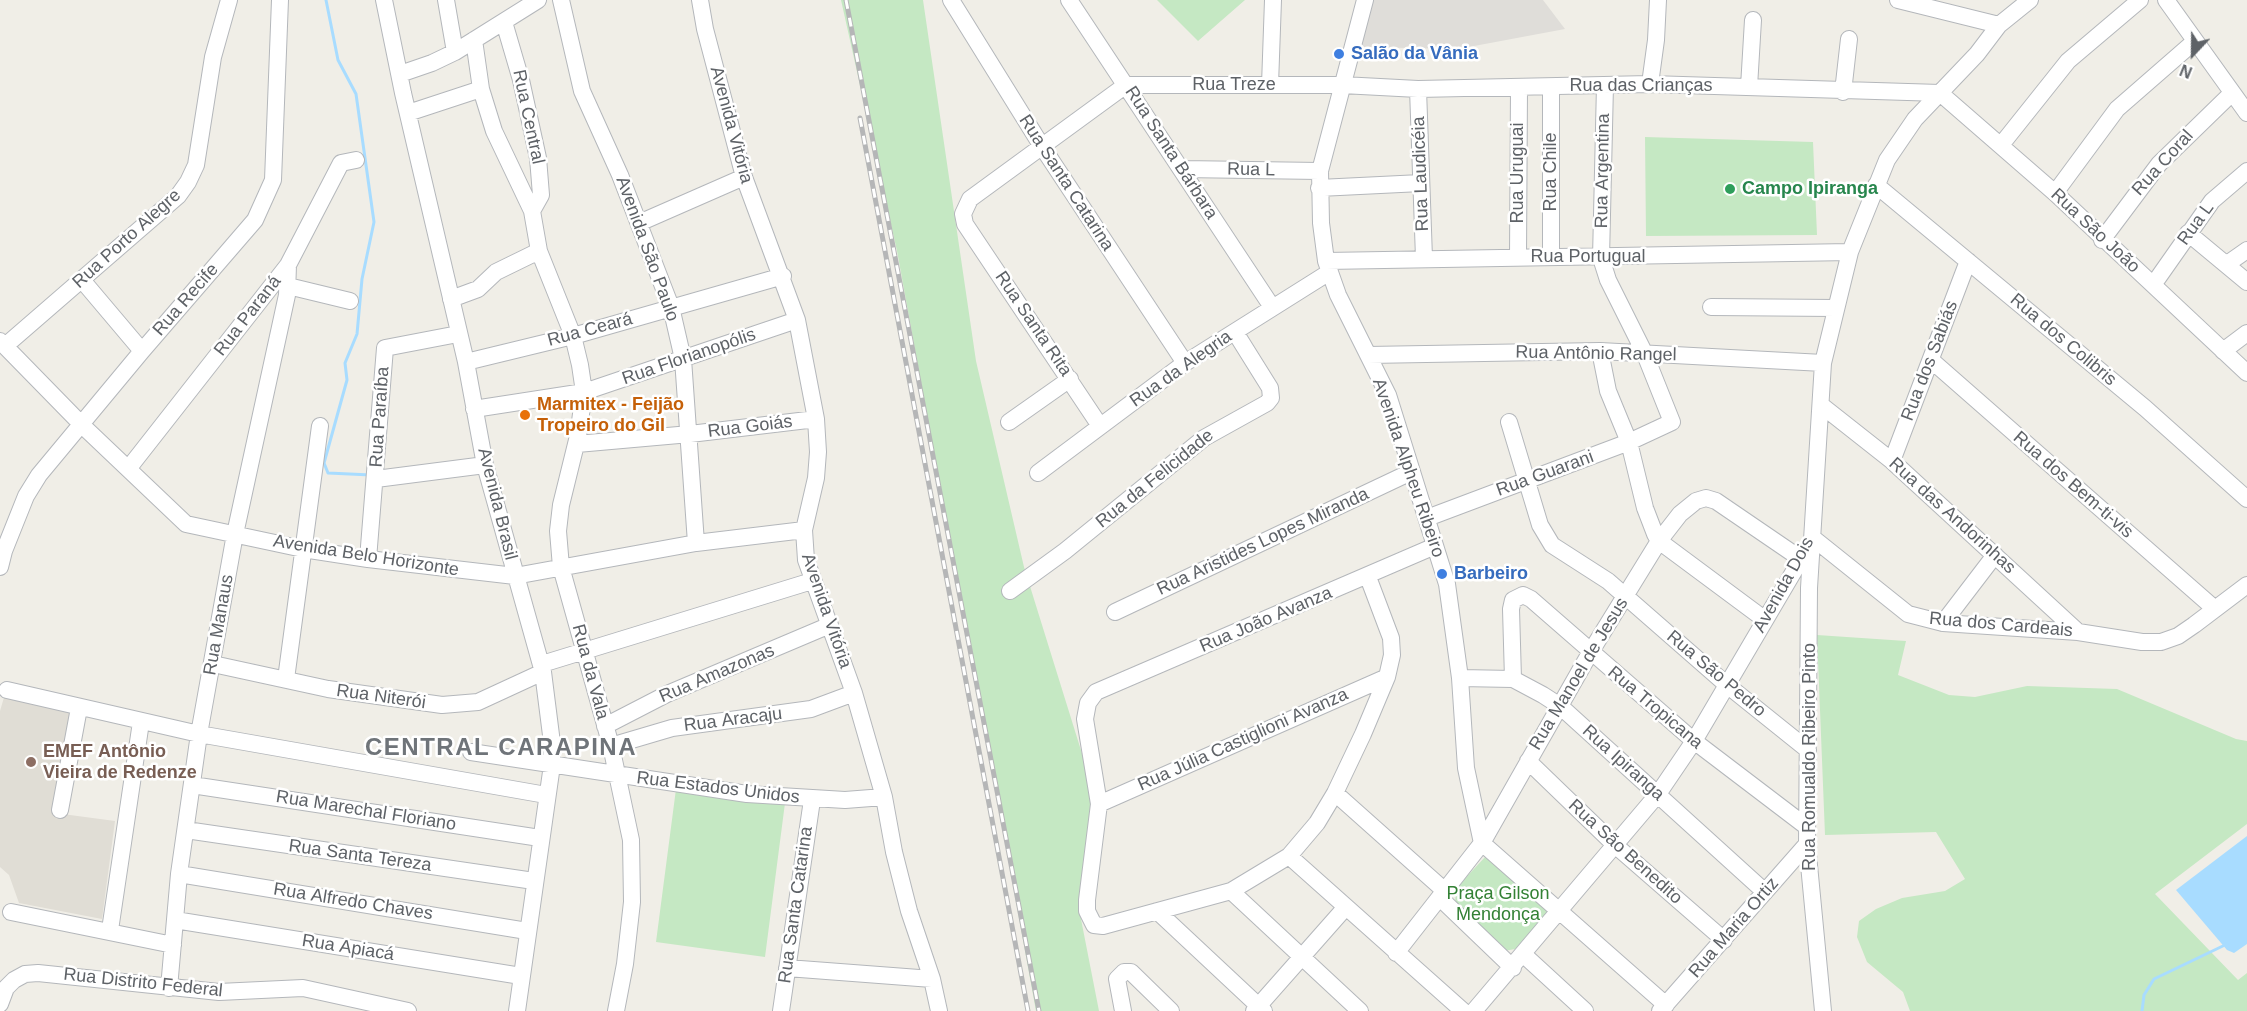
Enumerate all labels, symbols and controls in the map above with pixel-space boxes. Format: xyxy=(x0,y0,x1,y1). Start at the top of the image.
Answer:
north arrow xyxy=(2163,24,2223,84)
place label: Salão da Vânia xyxy=(1351,43,1478,65)
marker: Salão da Vânia xyxy=(1332,47,1346,61)
text: N xyxy=(2178,61,2195,81)
street label: Avenida Vitória xyxy=(705,64,757,186)
street label: Rua Central xyxy=(507,68,549,166)
street label: Rua Treze xyxy=(1192,74,1276,96)
street label: Rua das Crianças xyxy=(1569,75,1713,97)
street label: Rua Santa Bárbara xyxy=(1120,82,1222,224)
street label: Rua Santa Catarina xyxy=(1014,111,1118,255)
street label: Rua Argentina xyxy=(1591,113,1615,229)
street label: Rua Laudicéia xyxy=(1408,116,1434,232)
street label: Rua Uruguai xyxy=(1507,122,1529,224)
street label: Rua Coral xyxy=(2128,126,2198,200)
street label: Rua Chile xyxy=(1540,132,1562,212)
street label: Rua L xyxy=(1227,159,1275,181)
street label: Avenida São Paulo xyxy=(611,174,683,324)
place label: Campo Ipiranga xyxy=(1742,178,1878,200)
marker: Campo Ipiranga xyxy=(1723,182,1737,196)
street label: Rua São João xyxy=(2046,184,2144,278)
street label: Rua Porto Alegre xyxy=(68,185,186,293)
street label: Rua L xyxy=(2173,198,2219,250)
street label: Rua Portugual xyxy=(1530,246,1646,268)
street label: Rua Recife xyxy=(149,259,223,341)
street label: Rua Santa Rita xyxy=(990,267,1076,381)
street label: Rua Paraná xyxy=(210,272,286,360)
street label: Rua dos Colibris xyxy=(2005,289,2121,391)
street label: Rua dos Sabiás xyxy=(1897,298,1963,424)
street label: Rua Ceará xyxy=(545,308,635,352)
street label: Rua Florianopólis xyxy=(619,324,759,390)
street label: Rua da Alegria xyxy=(1126,326,1236,412)
street label: Rua Antônio Rangel xyxy=(1515,342,1677,366)
street label: Rua Paraíba xyxy=(366,366,394,468)
street label: Avenida Alpheu Ribeiro xyxy=(1367,376,1449,560)
place label: Marmitex - Feijão Tropeiro do Gil xyxy=(537,394,684,436)
marker: Marmitex - Feijão Tropeiro do Gil xyxy=(518,408,532,422)
street label: Rua Goiás xyxy=(706,411,794,443)
street label: Rua da Felicidade xyxy=(1092,425,1218,533)
street label: Rua dos Bem-ti-vis xyxy=(2009,427,2137,543)
street label: Avenida Brasil xyxy=(473,446,521,562)
street label: Rua Guarani xyxy=(1493,446,1597,502)
street label: Rua das Andorinhas xyxy=(1884,453,2020,579)
street label: Rua Aristides Lopes Miranda xyxy=(1154,483,1372,601)
street label: Avenida Belo Horizonte xyxy=(272,531,460,581)
street label: Avenida Dois xyxy=(1749,534,1819,636)
street label: Avenida Vitória xyxy=(796,551,856,671)
place label: Barbeiro xyxy=(1454,563,1528,585)
marker: Barbeiro xyxy=(1435,567,1449,581)
street label: Rua Manaus xyxy=(200,573,238,677)
street label: Rua João Avanza xyxy=(1197,582,1335,658)
street label: Rua Manoel de Jesus xyxy=(1525,594,1633,754)
street label: Rua dos Cardeais xyxy=(1928,608,2074,642)
street label: Rua da Vala xyxy=(567,622,613,722)
street label: Rua São Pedro xyxy=(1662,626,1770,722)
street label: Rua Amazonas xyxy=(656,640,778,708)
street label: Rua Romualdo Ribeiro Pinto xyxy=(1799,643,1821,871)
street label: Rua Tropicana xyxy=(1603,662,1707,754)
street label: Rua Niterói xyxy=(335,680,427,714)
street label: Rua Júlia Castiglioni Avanza xyxy=(1135,684,1351,796)
street label: Rua Aracaju xyxy=(683,703,783,737)
street label: Rua Ipiranga xyxy=(1577,720,1669,806)
district label: CENTRAL CARAPINA xyxy=(365,734,637,762)
place label: EMEF Antônio Vieira de Redenze xyxy=(43,741,197,783)
marker: EMEF Antônio Vieira de Redenze xyxy=(24,755,38,769)
street label: Rua Estados Unidos xyxy=(635,767,801,809)
street label: Rua Marechal Floriano xyxy=(274,786,458,836)
street label: Rua São Benedito xyxy=(1563,795,1687,909)
street label: Rua Santa Catarina xyxy=(774,825,818,985)
street label: Rua Santa Tereza xyxy=(287,835,433,877)
street label: Rua Maria Ortiz xyxy=(1685,873,1783,983)
street label: Rua Alfredo Chaves xyxy=(272,879,434,925)
park label: Praça Gilson Mendonça xyxy=(1446,883,1550,926)
street label: Rua Apiacá xyxy=(300,930,396,966)
street label: Rua Distrito Federal xyxy=(62,964,224,1002)

